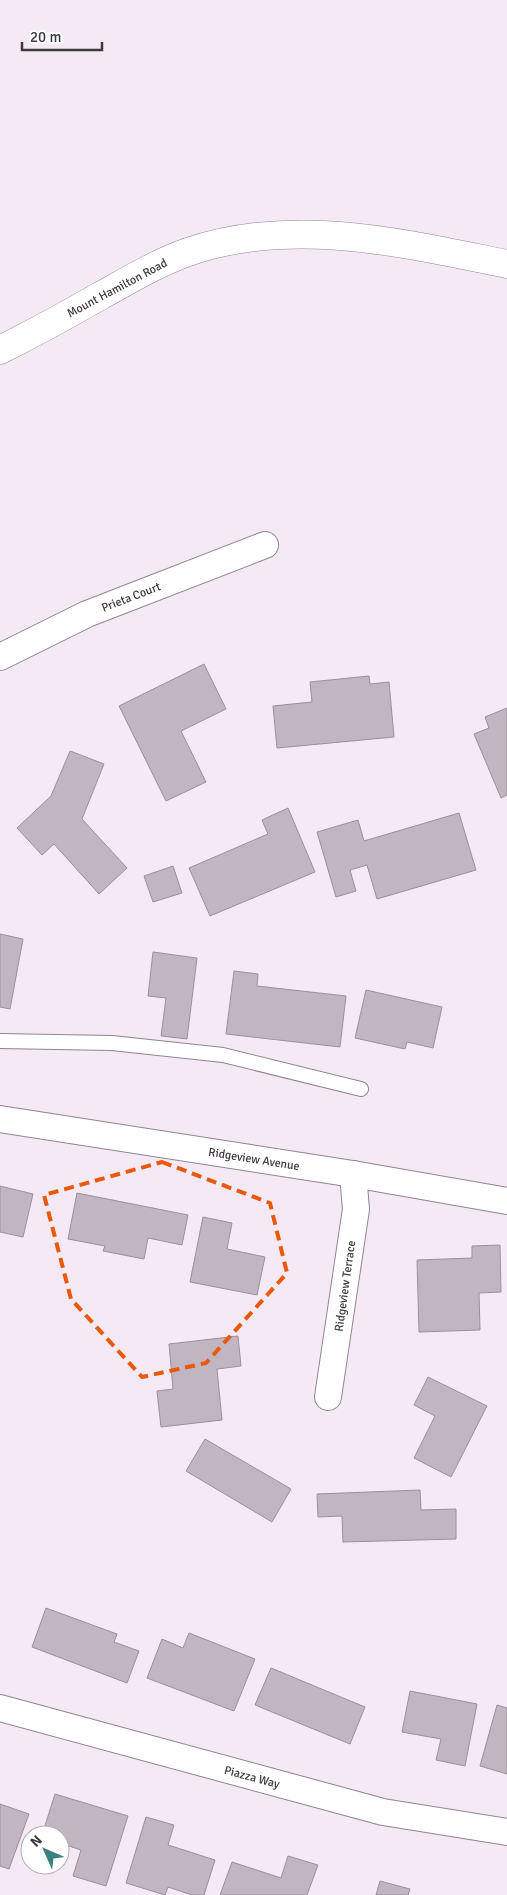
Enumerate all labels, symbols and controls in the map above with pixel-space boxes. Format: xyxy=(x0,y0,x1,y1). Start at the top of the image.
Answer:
scale bar xyxy=(22,20,102,52)
text: 20 m xyxy=(30,28,61,46)
street label: Mount Hamilton Road xyxy=(65,256,170,321)
street label: Prieta Court xyxy=(99,579,163,616)
street label: Ridgeview Avenue xyxy=(207,1145,301,1174)
street label: Ridgeview Terrace xyxy=(332,1239,359,1333)
street label: Piazza Way xyxy=(222,1763,282,1792)
north arrow xyxy=(20,1825,70,1875)
text: N xyxy=(27,1832,46,1851)

